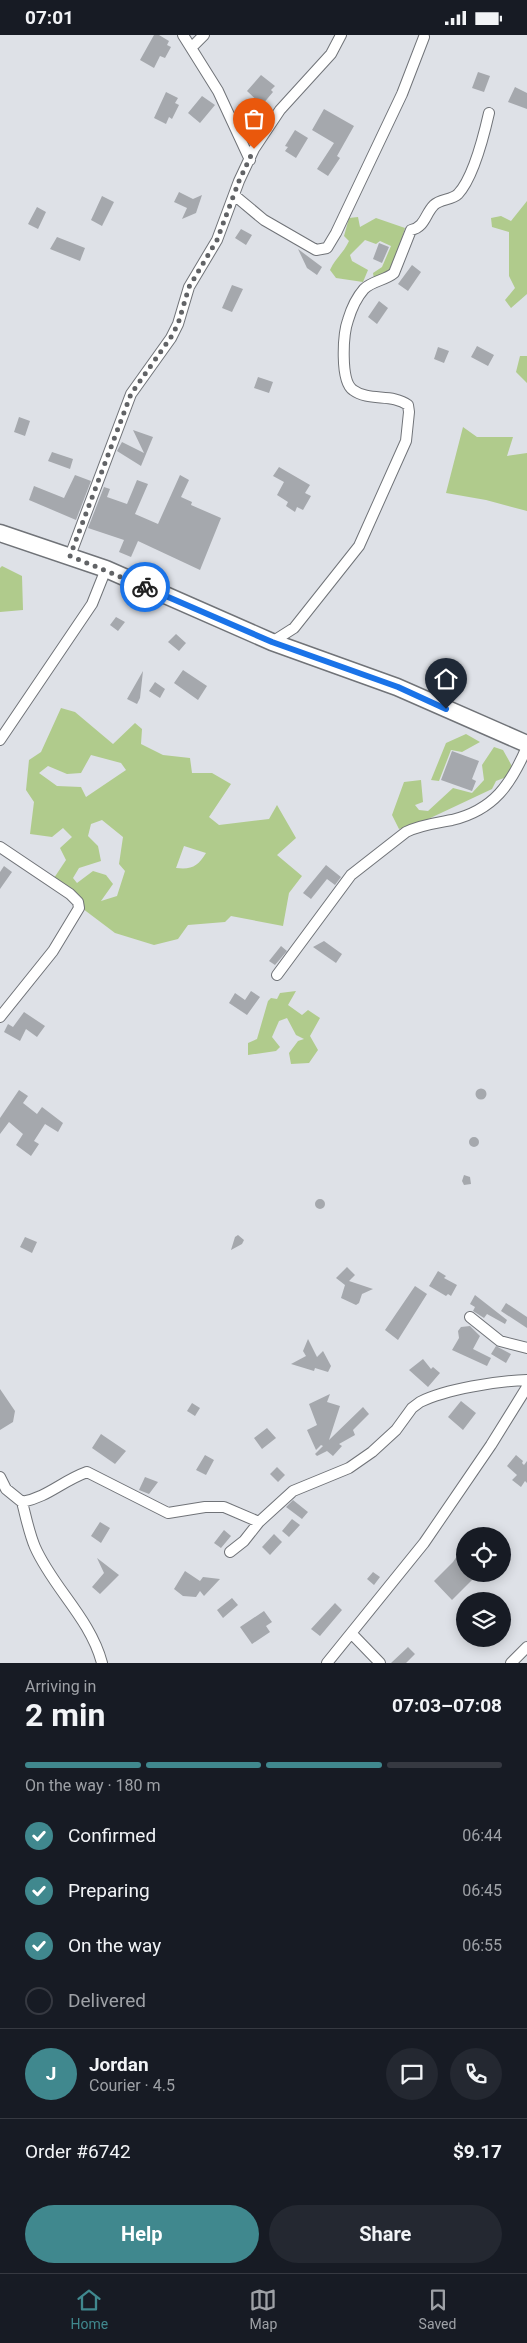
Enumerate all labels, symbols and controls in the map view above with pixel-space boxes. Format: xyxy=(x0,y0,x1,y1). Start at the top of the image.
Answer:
text: 07:01 xyxy=(25,6,74,29)
pin xyxy=(233,98,275,149)
icon: bag xyxy=(240,105,268,133)
courier xyxy=(120,562,170,612)
icon: bike xyxy=(131,573,159,601)
pin xyxy=(425,658,467,709)
icon: home xyxy=(432,665,460,693)
map controls xyxy=(456,1527,511,1647)
button: locate xyxy=(456,1527,511,1582)
button: layers xyxy=(456,1592,511,1647)
text: Arriving in xyxy=(25,1677,96,1696)
text: 07:03–07:08 xyxy=(392,1694,502,1717)
text: 2 min xyxy=(25,1696,105,1734)
text: On the way · 180 m xyxy=(25,1776,161,1795)
icon: check xyxy=(25,1822,53,1850)
text: Confirmed xyxy=(68,1824,156,1847)
text: 06:44 xyxy=(462,1826,502,1845)
icon: check xyxy=(25,1877,53,1905)
text: Preparing xyxy=(68,1879,150,1902)
text: 06:45 xyxy=(462,1881,502,1900)
icon: check xyxy=(25,1932,53,1960)
text: On the way xyxy=(68,1934,161,1957)
text: 06:55 xyxy=(462,1936,502,1955)
text: Delivered xyxy=(68,1989,146,2012)
button: chat xyxy=(386,2048,438,2100)
button: phone xyxy=(450,2048,502,2100)
text: Jordan xyxy=(89,2053,149,2076)
text: J xyxy=(46,2062,56,2085)
text: Courier · 4.5 xyxy=(89,2076,175,2095)
text: Order #6742 xyxy=(25,2140,131,2163)
text: $9.17 xyxy=(453,2140,502,2163)
button: Help xyxy=(25,2205,259,2263)
button: Share xyxy=(269,2205,502,2263)
tab: Home xyxy=(71,2286,108,2332)
tab: Map xyxy=(249,2286,277,2332)
tab: Saved xyxy=(419,2286,456,2332)

